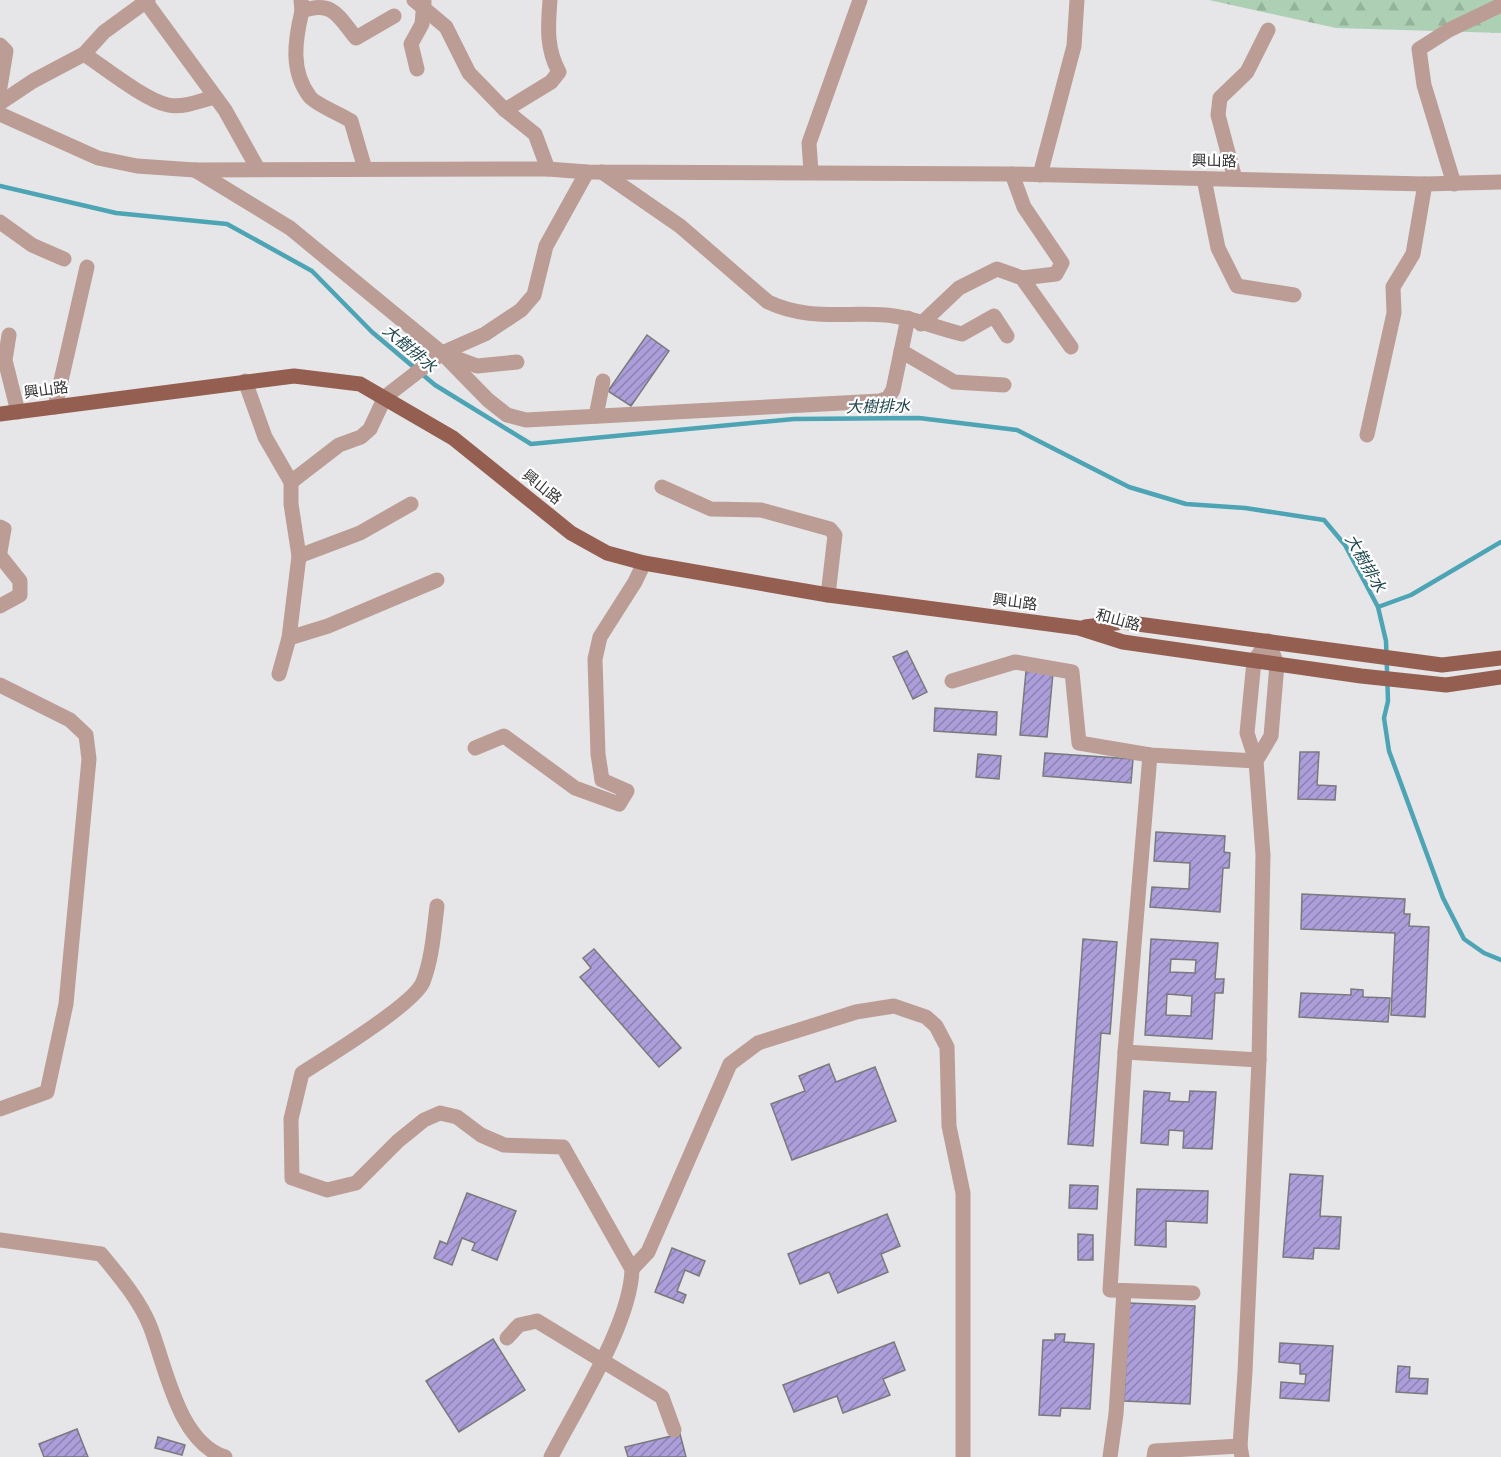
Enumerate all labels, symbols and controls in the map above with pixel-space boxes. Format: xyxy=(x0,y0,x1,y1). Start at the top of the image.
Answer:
street label: 興山路 xyxy=(1191,152,1237,170)
water label: 大樹排水 xyxy=(379,321,441,377)
street label: 興山路 xyxy=(22,378,70,402)
water label: 大樹排水 xyxy=(846,396,911,417)
street label: 興山路 xyxy=(519,466,565,508)
water label: 大樹排水 xyxy=(1341,531,1390,597)
street label: 興山路 xyxy=(992,590,1038,614)
street label: 和山路 xyxy=(1094,605,1142,635)

